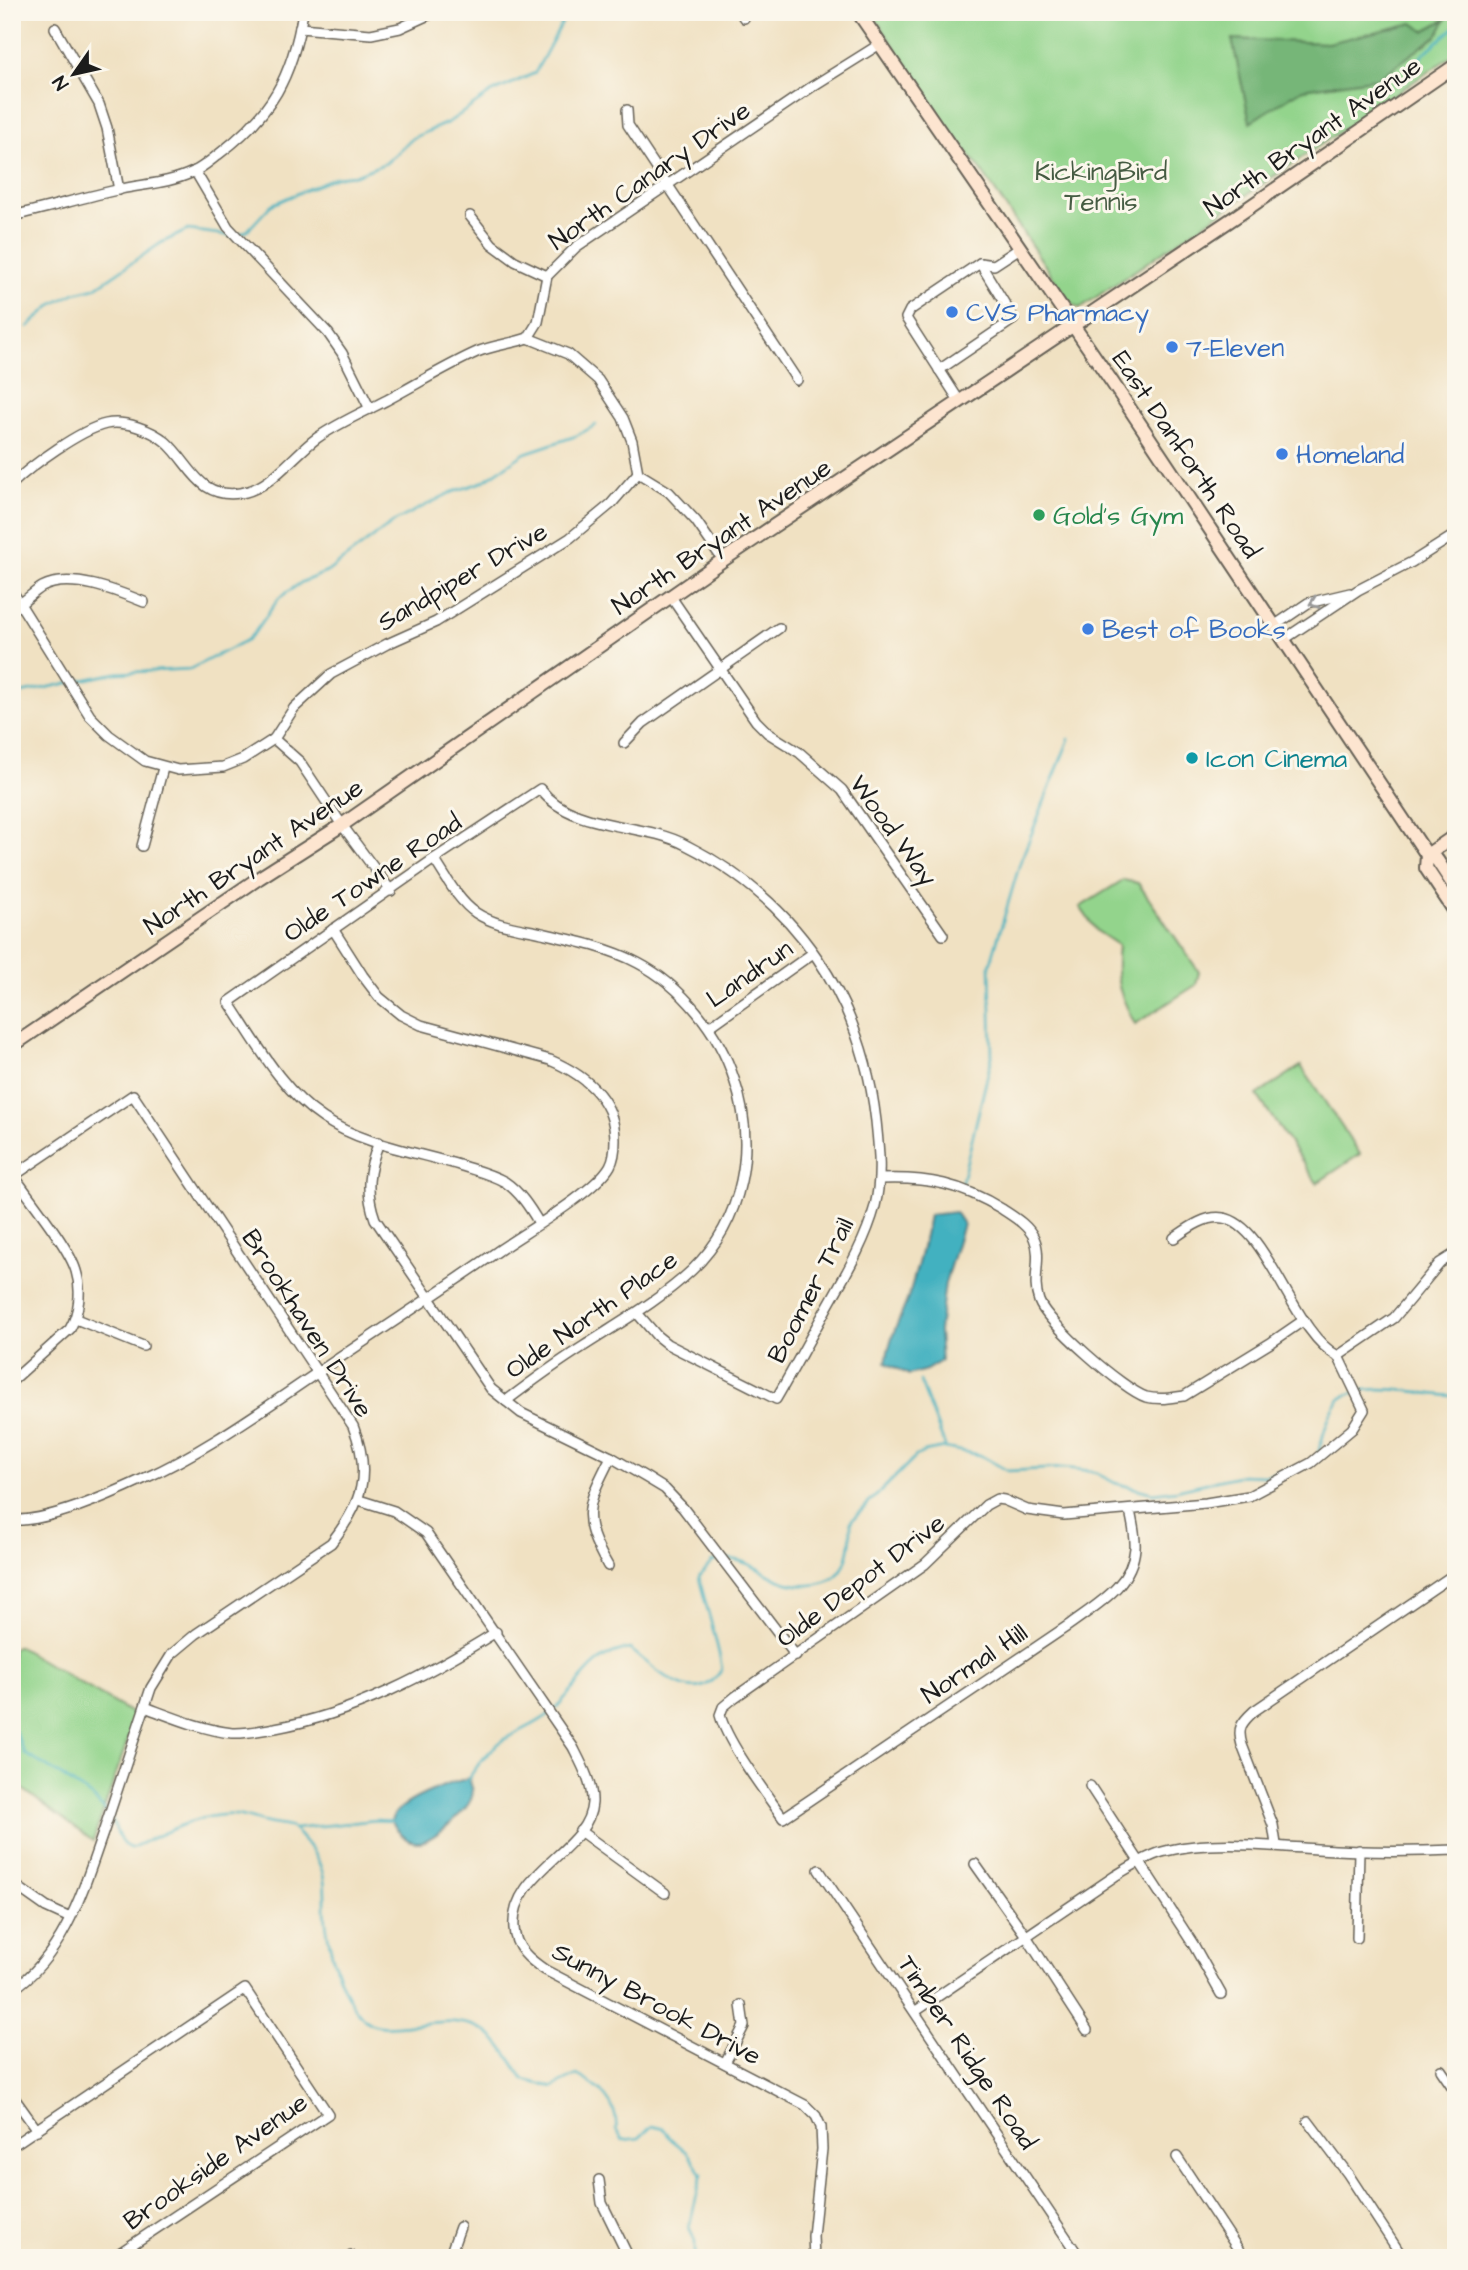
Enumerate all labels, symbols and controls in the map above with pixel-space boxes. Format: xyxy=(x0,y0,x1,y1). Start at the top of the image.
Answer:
north arrow xyxy=(38,38,108,108)
street label: North Bryant Avenue xyxy=(1197,48,1430,227)
text: N xyxy=(47,70,76,95)
street label: North Canary Drive xyxy=(542,93,759,261)
park label: KickingBird Tennis xyxy=(1035,154,1167,220)
place label: CVS Pharmacy xyxy=(966,295,1149,333)
marker: CVS Pharmacy xyxy=(944,304,960,320)
place label: 7-Eleven xyxy=(1186,330,1284,366)
marker: 7-Eleven xyxy=(1164,339,1180,355)
street label: East Danforth Road xyxy=(1103,344,1269,566)
place label: Homeland xyxy=(1296,437,1404,473)
marker: Homeland xyxy=(1274,446,1290,462)
street label: North Bryant Avenue xyxy=(605,450,840,625)
place label: Gold's Gym xyxy=(1053,498,1184,536)
marker: Gold's Gym xyxy=(1031,507,1047,523)
street label: Sandpiper Drive xyxy=(371,514,554,640)
one-way arrow xyxy=(1308,595,1320,609)
place label: Best of Books xyxy=(1102,612,1286,648)
marker: Best of Books xyxy=(1080,621,1096,637)
place label: Icon Cinema xyxy=(1206,741,1347,777)
marker: Icon Cinema xyxy=(1184,750,1200,766)
street label: Wood Way xyxy=(839,768,946,895)
street label: North Bryant Avenue xyxy=(137,770,372,945)
street label: Olde Towne Road xyxy=(276,805,469,951)
street label: Landrun xyxy=(699,931,800,1017)
street label: Boomer Trail xyxy=(759,1212,863,1369)
street label: Brookhaven Drive xyxy=(233,1222,382,1425)
street label: Olde North Place xyxy=(498,1242,685,1388)
street label: Olde Depot Drive xyxy=(769,1505,952,1656)
street label: Normal Hill xyxy=(914,1615,1035,1713)
street label: Sunny Brook Drive xyxy=(545,1934,767,2076)
street label: Timber Ridge Road xyxy=(887,1948,1046,2158)
street label: Brookside Avenue xyxy=(116,2085,315,2239)

